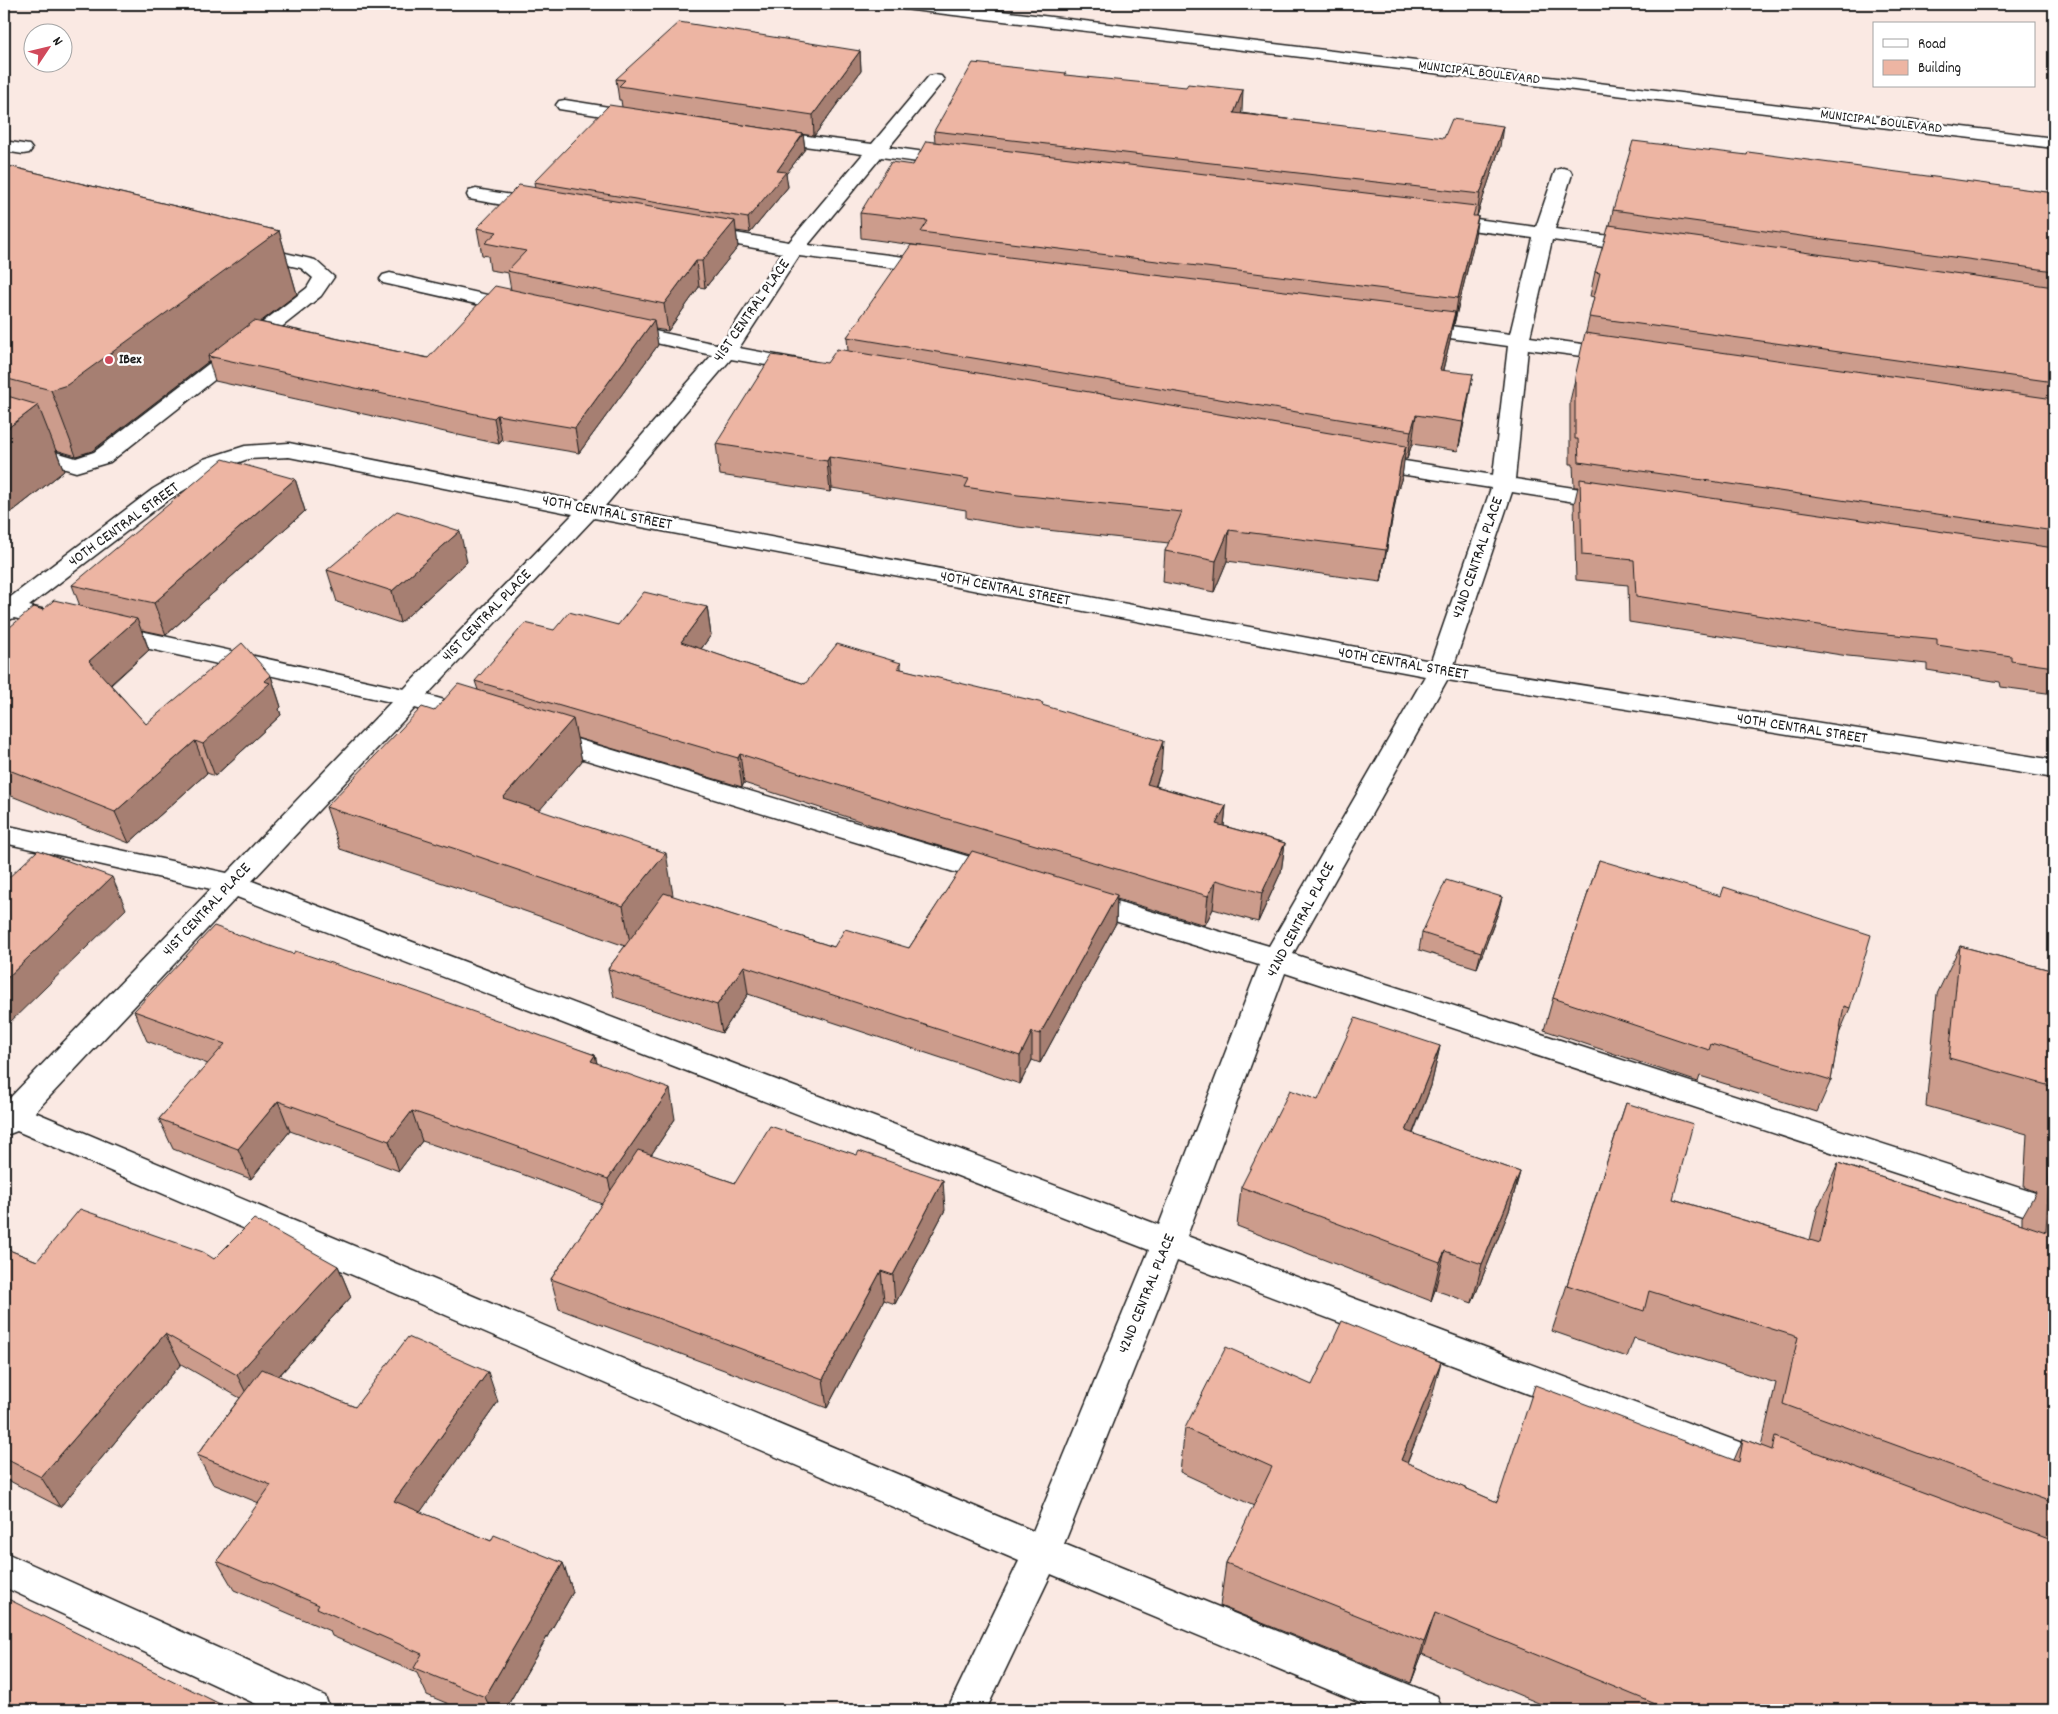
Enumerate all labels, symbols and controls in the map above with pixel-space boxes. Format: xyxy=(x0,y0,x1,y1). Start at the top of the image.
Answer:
north arrow xyxy=(22,22,72,72)
legend xyxy=(1873,22,2036,88)
text: N xyxy=(47,33,67,50)
text: Road xyxy=(1918,34,1946,56)
street label: MUNICIPAL BOULEVARD xyxy=(1417,56,1541,90)
text: Building xyxy=(1918,58,1961,80)
street label: MUNICIPAL BOULEVARD xyxy=(1819,105,1943,139)
street label: 41ST CENTRAL PLACE xyxy=(708,254,797,367)
place label: IBex xyxy=(119,350,142,370)
marker: IBex xyxy=(103,354,115,366)
street label: 40TH CENTRAL STREET xyxy=(64,477,185,573)
street label: 40TH CENTRAL STREET xyxy=(540,489,675,537)
street label: 42ND CENTRAL PLACE xyxy=(1446,493,1510,622)
street label: 41ST CENTRAL PLACE xyxy=(437,564,538,668)
street label: 40TH CENTRAL STREET xyxy=(938,565,1073,613)
street label: 40TH CENTRAL STREET xyxy=(1336,641,1471,687)
street label: 40TH CENTRAL STREET xyxy=(1735,707,1870,751)
street label: 41ST CENTRAL PLACE xyxy=(157,857,257,962)
street label: 42ND CENTRAL PLACE xyxy=(1261,858,1341,982)
street label: 42ND CENTRAL PLACE xyxy=(1112,1230,1182,1357)

